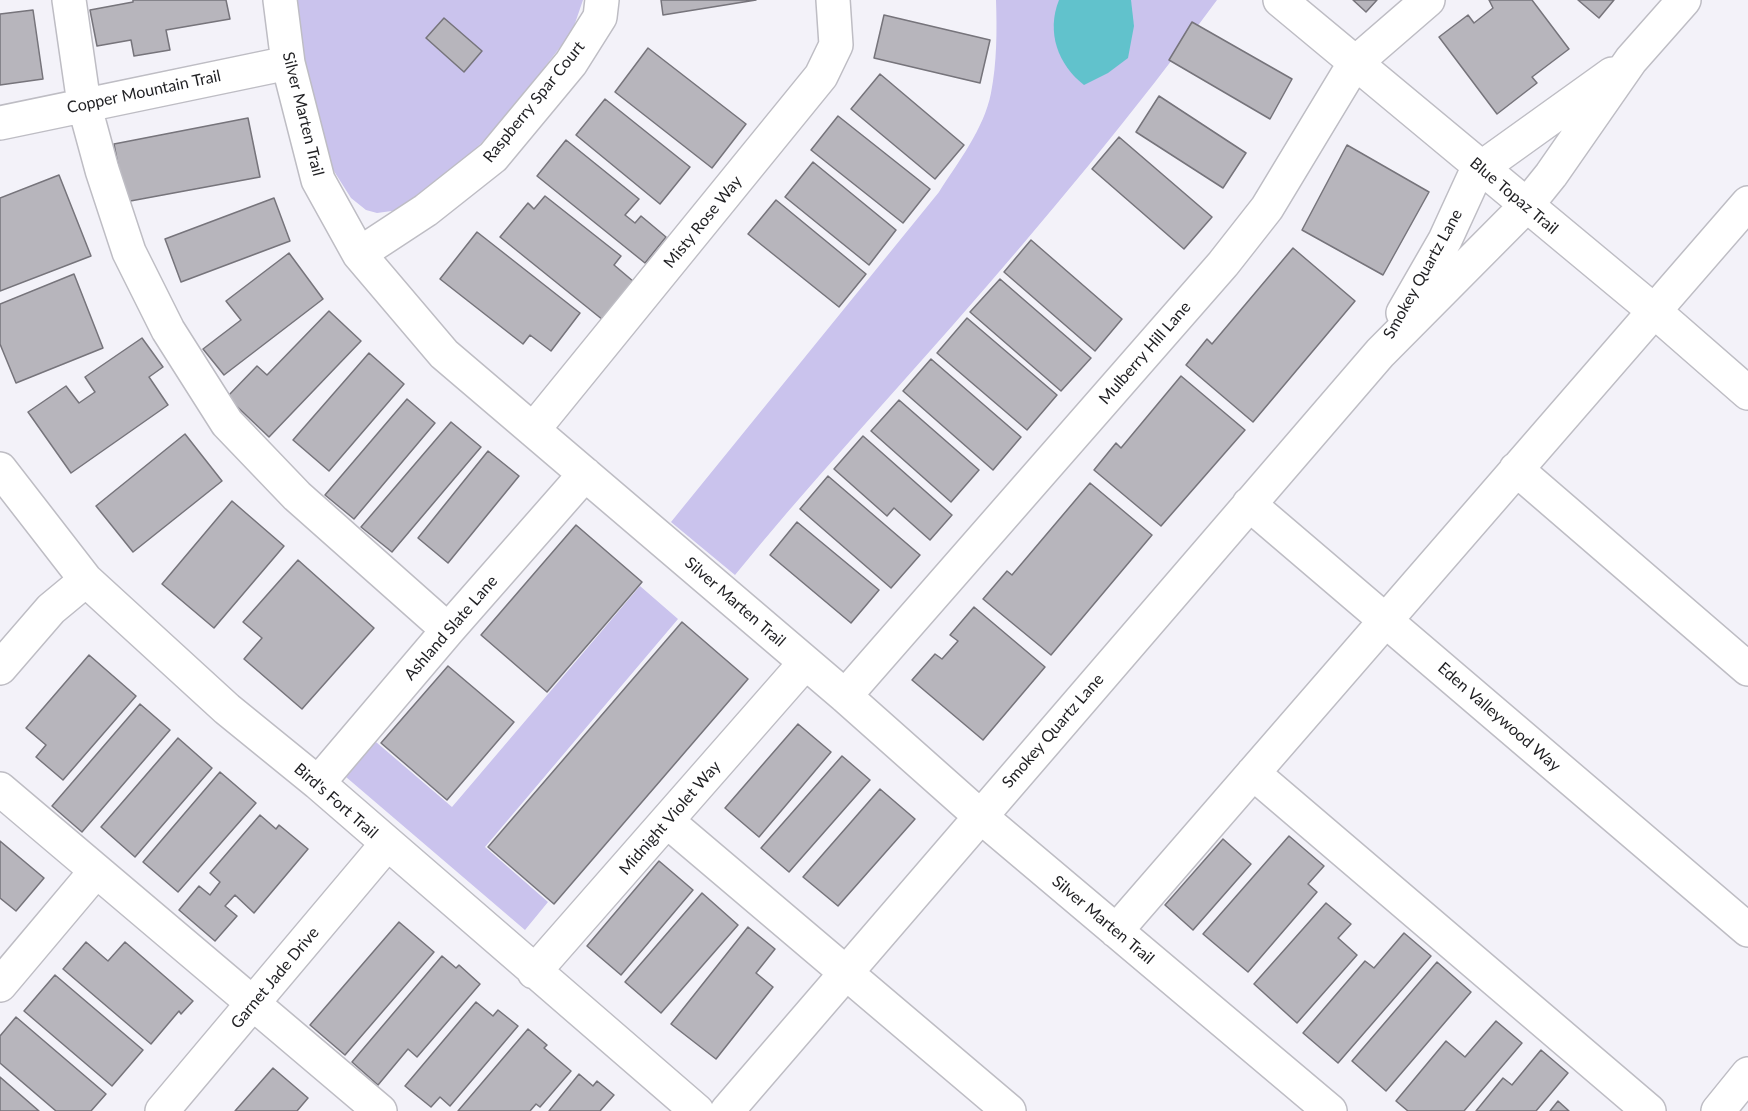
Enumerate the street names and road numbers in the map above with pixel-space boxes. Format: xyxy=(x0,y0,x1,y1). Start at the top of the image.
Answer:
street label: Raspberry Spar Court xyxy=(479,37,589,167)
street label: Silver Marten Trail xyxy=(278,50,328,178)
street label: Copper Mountain Trail xyxy=(65,66,223,118)
street label: Blue Topaz Trail xyxy=(1466,154,1562,238)
street label: Misty Rose Way xyxy=(660,172,746,272)
street label: Smokey Quartz Lane xyxy=(1379,206,1467,342)
street label: Mulberry Hill Lane xyxy=(1095,298,1195,408)
street label: Silver Marten Trail xyxy=(681,553,789,651)
street label: Ashland Slate Lane xyxy=(400,572,502,684)
street label: Eden Valleywood Way xyxy=(1434,658,1564,776)
street label: Smokey Quartz Lane xyxy=(998,670,1108,792)
street label: Midnight Violet Way xyxy=(615,757,725,879)
street label: Bird's Fort Trail xyxy=(290,759,382,843)
street label: Silver Marten Trail xyxy=(1048,872,1158,968)
street label: Garnet Jade Drive xyxy=(227,923,323,1033)

